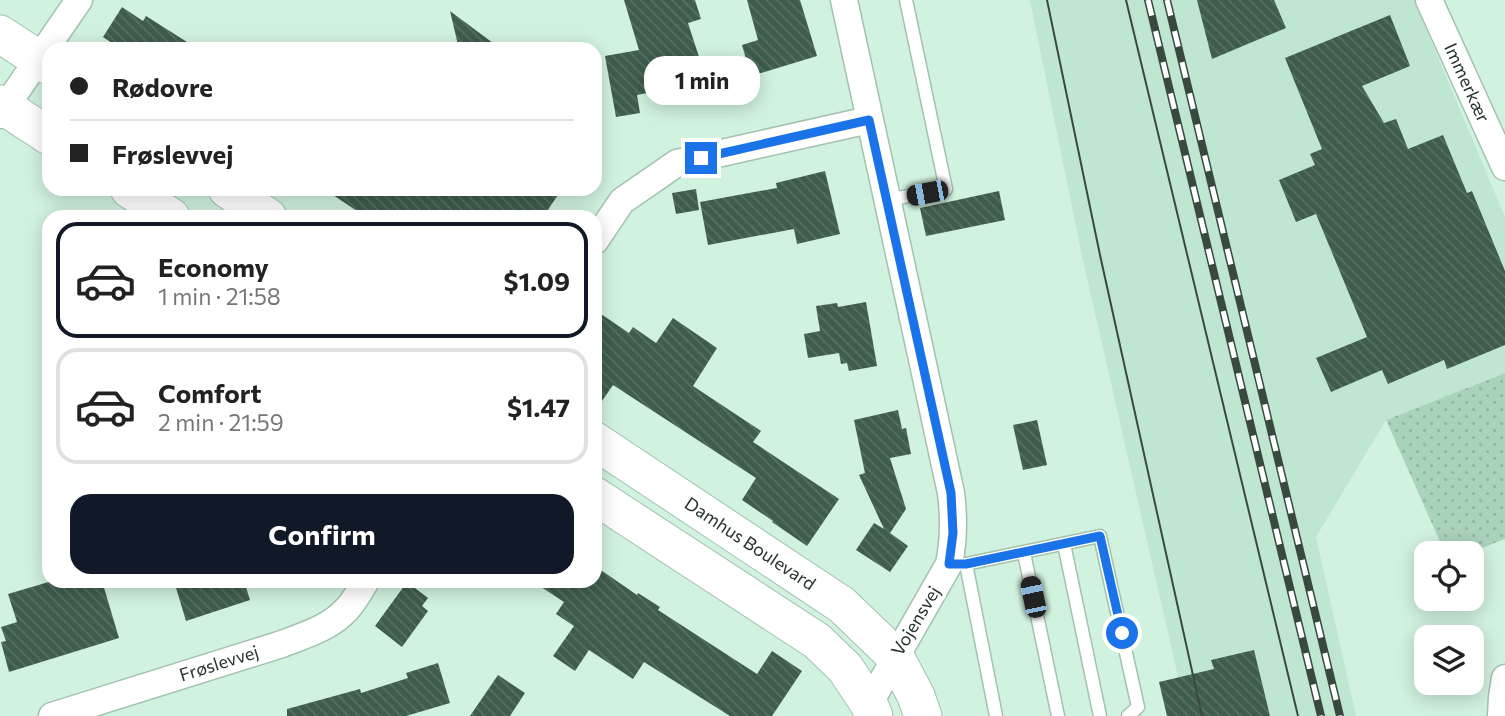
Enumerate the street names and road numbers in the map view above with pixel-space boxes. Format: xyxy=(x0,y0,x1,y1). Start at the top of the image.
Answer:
street label: Immerkær xyxy=(1440,39,1495,126)
street label: Damhus Boulevard xyxy=(681,492,820,594)
street label: Vojensvej xyxy=(886,582,944,659)
street label: Frøslevvej xyxy=(176,640,261,685)

